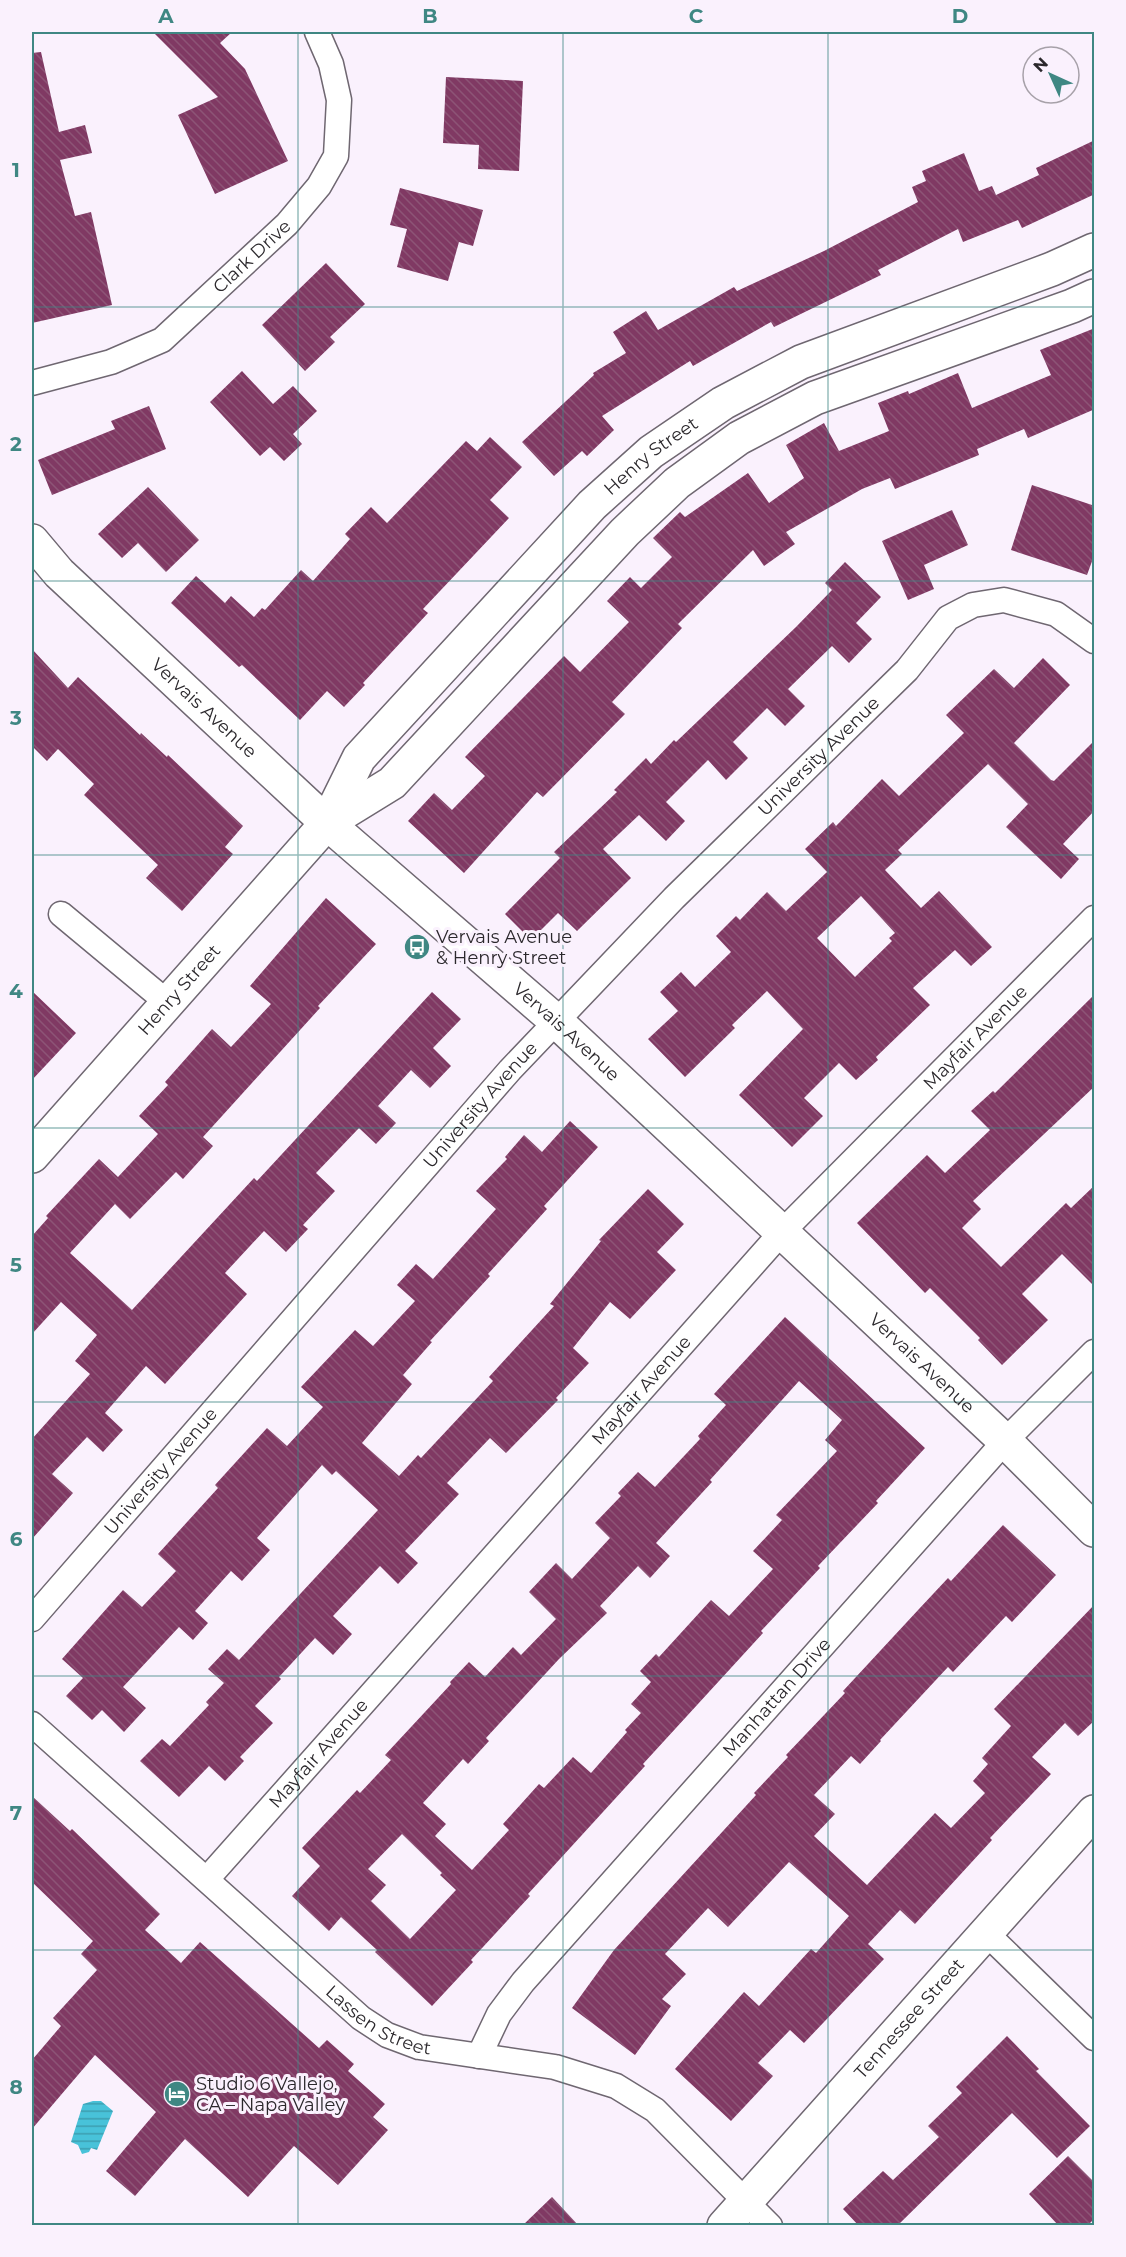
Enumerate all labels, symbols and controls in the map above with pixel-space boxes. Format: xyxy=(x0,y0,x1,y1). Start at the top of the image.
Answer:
text: A xyxy=(157,4,174,28)
text: B xyxy=(422,4,438,28)
text: C xyxy=(689,4,704,28)
text: D xyxy=(952,4,968,28)
north arrow xyxy=(1021,45,1081,105)
text: N xyxy=(1029,53,1052,76)
text: 1 xyxy=(12,158,20,182)
street label: Clark Drive xyxy=(209,215,295,298)
street label: Henry Street xyxy=(599,412,702,500)
text: 2 xyxy=(10,432,22,456)
street label: Vervais Avenue xyxy=(147,654,261,763)
street label: University Avenue xyxy=(753,692,884,821)
text: 3 xyxy=(9,706,22,730)
place label: Vervais Avenue & Henry Street xyxy=(436,926,572,969)
bus stop icon: Vervais Avenue & Henry Street xyxy=(402,932,432,962)
street label: Henry Street xyxy=(133,940,225,1040)
street label: Vervais Avenue xyxy=(509,978,624,1086)
text: 4 xyxy=(9,979,23,1003)
street label: Mayfair Avenue xyxy=(919,980,1032,1094)
street label: University Avenue xyxy=(419,1037,542,1173)
text: 5 xyxy=(10,1253,22,1277)
street label: Vervais Avenue xyxy=(865,1309,979,1418)
street label: Mayfair Avenue xyxy=(587,1331,696,1449)
street label: University Avenue xyxy=(99,1403,222,1539)
text: 6 xyxy=(10,1527,23,1551)
street label: Manhattan Drive xyxy=(718,1633,835,1761)
street label: Mayfair Avenue xyxy=(264,1694,373,1813)
text: 7 xyxy=(10,1801,22,1825)
street label: Tennessee Street xyxy=(850,1954,969,2083)
street label: Lassen Street xyxy=(321,1981,433,2060)
place label: Studio 6 Vallejo, CA – Napa Valley xyxy=(196,2073,345,2116)
text: 8 xyxy=(9,2075,23,2099)
hotel icon: Studio 6 Vallejo, CA – Napa Valley xyxy=(162,2079,192,2109)

